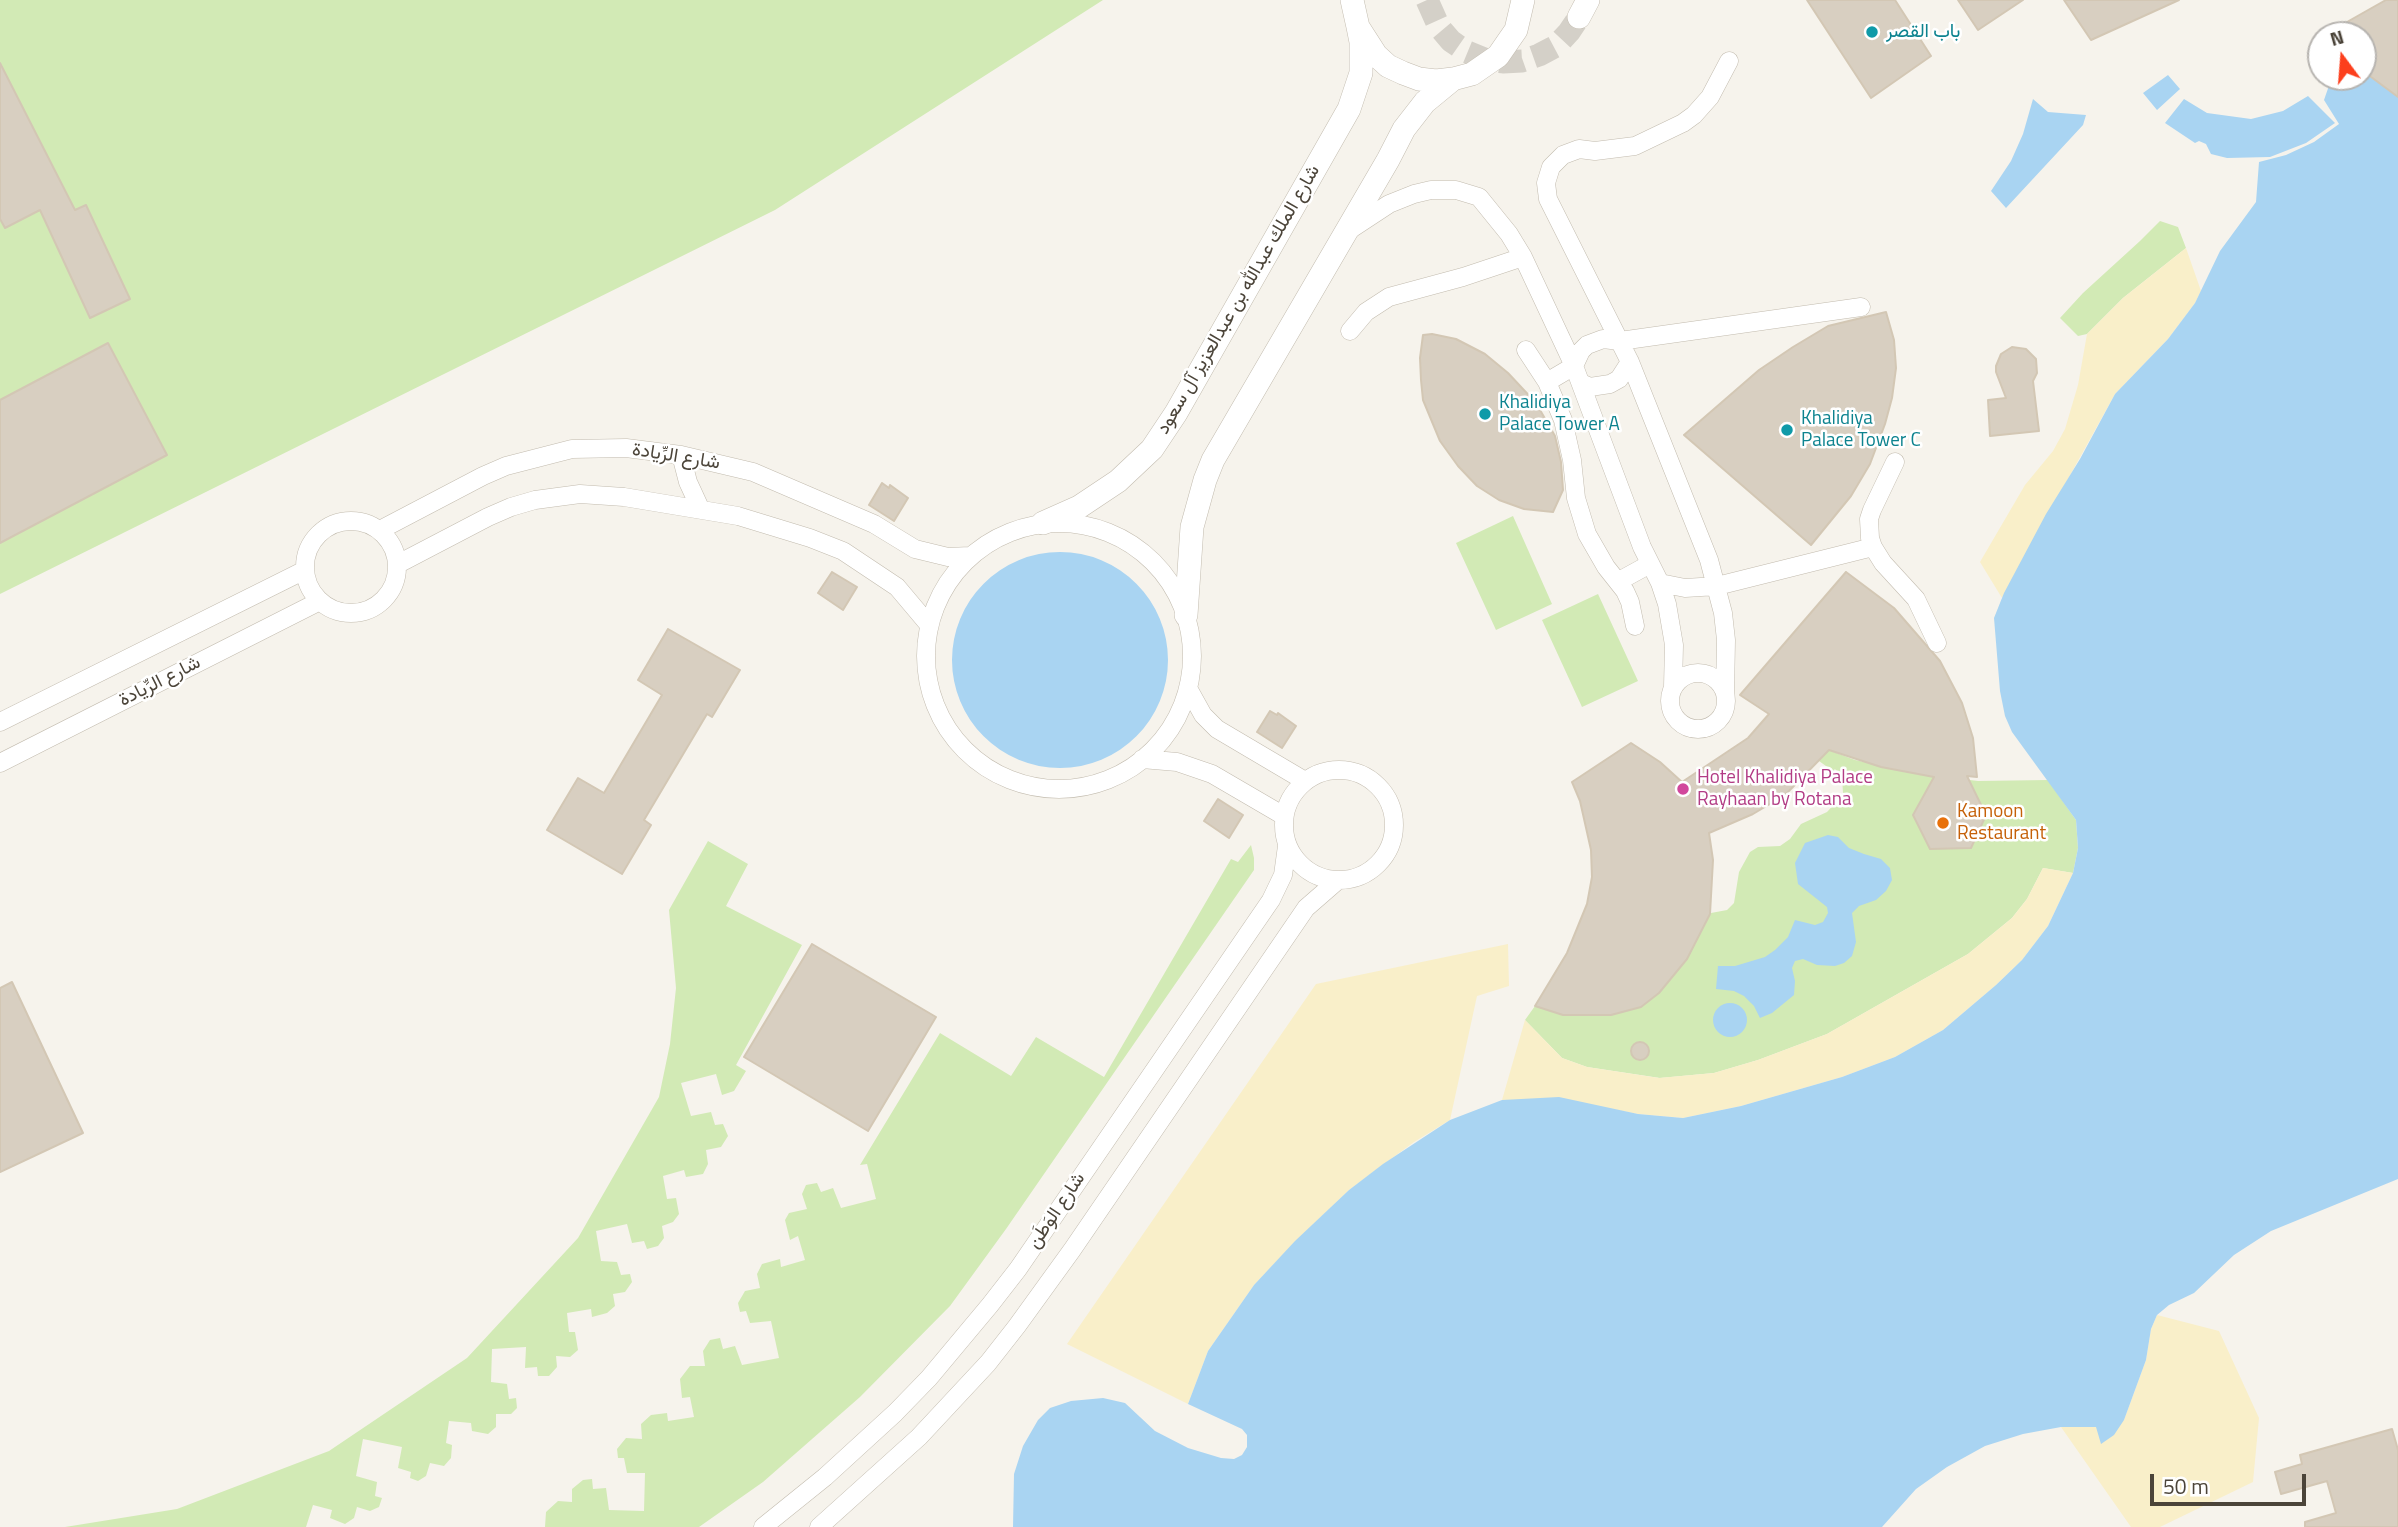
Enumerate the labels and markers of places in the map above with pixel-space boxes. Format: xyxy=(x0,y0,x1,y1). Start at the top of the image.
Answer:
place label: باب القصر xyxy=(1886,21,1960,43)
marker: باب القصر xyxy=(1864,24,1880,40)
place label: Khalidiya Palace Tower A xyxy=(1499,392,1620,436)
marker: Khalidiya Palace Tower A xyxy=(1477,406,1493,422)
place label: Khalidiya Palace Tower C xyxy=(1801,408,1921,452)
marker: Khalidiya Palace Tower C xyxy=(1779,422,1795,438)
place label: Hotel Khalidiya Palace Rayhaan by Rotana xyxy=(1697,767,1873,811)
marker: Hotel Khalidiya Palace Rayhaan by Rotana xyxy=(1675,781,1691,797)
place label: Kamoon Restaurant xyxy=(1957,801,2046,845)
marker: Kamoon Restaurant xyxy=(1935,815,1951,831)

